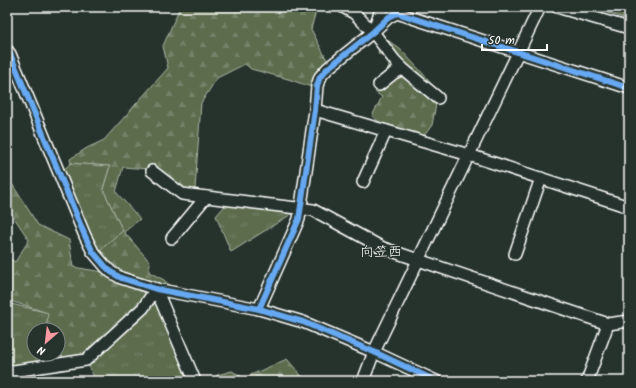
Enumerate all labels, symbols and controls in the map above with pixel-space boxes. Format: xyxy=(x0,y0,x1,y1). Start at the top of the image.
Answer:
scale bar xyxy=(482,26,547,52)
text: 50 m xyxy=(488,31,515,50)
district label: 向笠西 xyxy=(360,241,402,263)
north arrow xyxy=(26,322,66,362)
text: N xyxy=(34,340,49,360)

